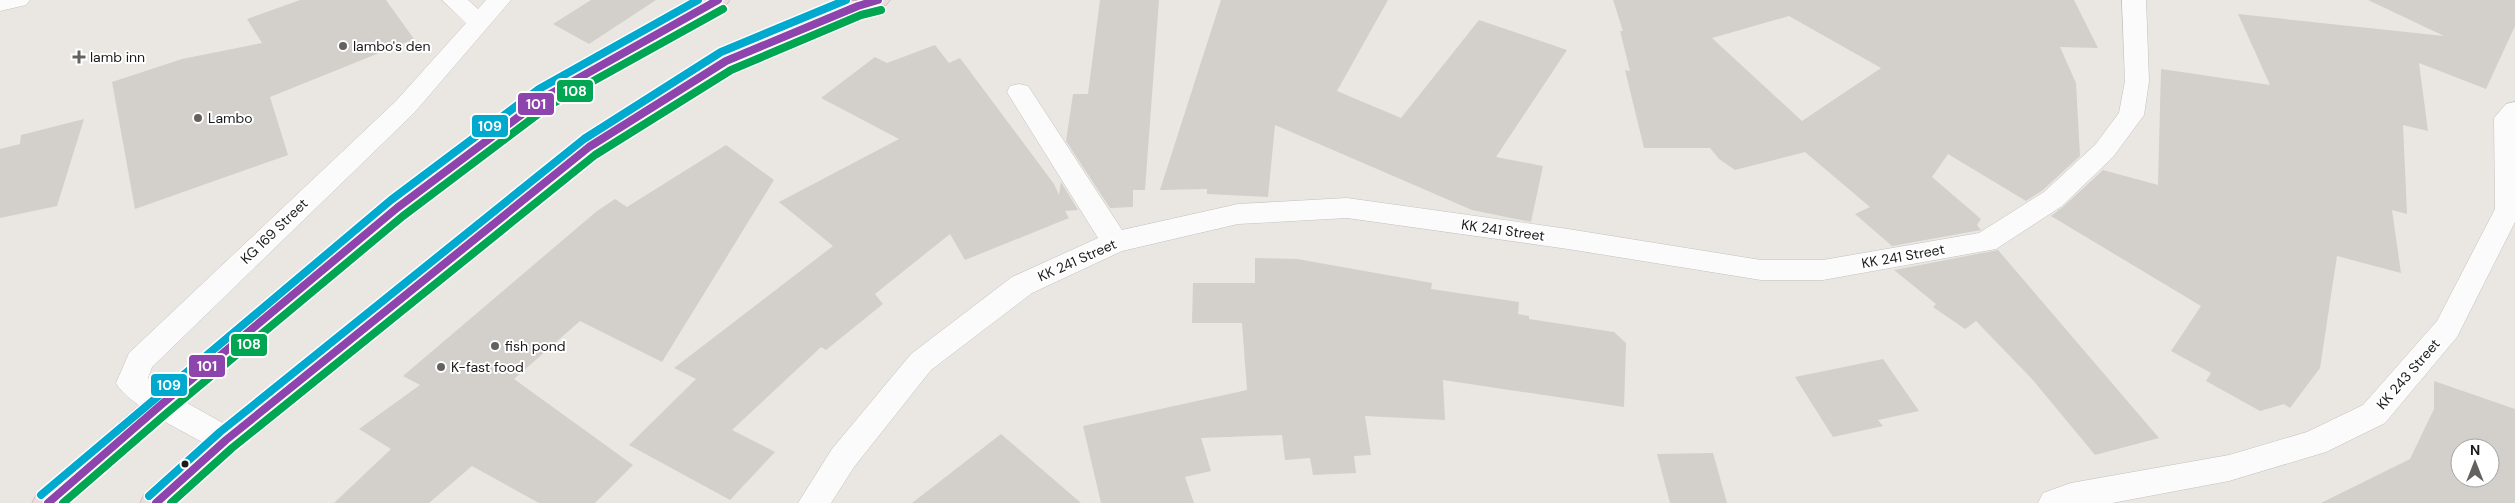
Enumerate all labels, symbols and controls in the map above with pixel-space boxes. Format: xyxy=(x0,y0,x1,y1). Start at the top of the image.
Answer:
place label: lambo's den xyxy=(353,37,430,55)
marker: lambo's den xyxy=(337,40,349,52)
place label: lamb inn xyxy=(90,48,145,66)
marker: lamb inn xyxy=(72,50,86,64)
line badge: 108 xyxy=(556,79,594,103)
text: 108 xyxy=(563,82,587,100)
line badge: 101 xyxy=(517,92,555,116)
text: 101 xyxy=(526,95,546,113)
place label: Lambo xyxy=(208,109,253,127)
marker: Lambo xyxy=(192,112,204,124)
line badge: 109 xyxy=(471,114,509,138)
text: 109 xyxy=(478,117,502,135)
street label: KG 169 Street xyxy=(236,194,312,268)
street label: KK 241 Street xyxy=(1460,215,1546,245)
street label: KK 241 Street xyxy=(1035,235,1119,285)
street label: KK 241 Street xyxy=(1860,240,1946,272)
line badge: 108 xyxy=(230,333,268,357)
text: 108 xyxy=(237,335,261,353)
street label: KK 243 Street xyxy=(2372,335,2444,413)
place label: fish pond xyxy=(505,337,566,355)
marker: fish pond xyxy=(489,340,501,352)
line badge: 101 xyxy=(188,354,226,378)
text: 101 xyxy=(197,357,217,375)
place label: K-fast food xyxy=(451,358,524,376)
marker: K-fast food xyxy=(435,361,447,373)
line badge: 109 xyxy=(150,373,188,397)
text: 109 xyxy=(157,376,181,394)
north arrow xyxy=(2450,438,2500,488)
text: N xyxy=(2470,441,2480,459)
unlabelled marker xyxy=(180,459,190,469)

